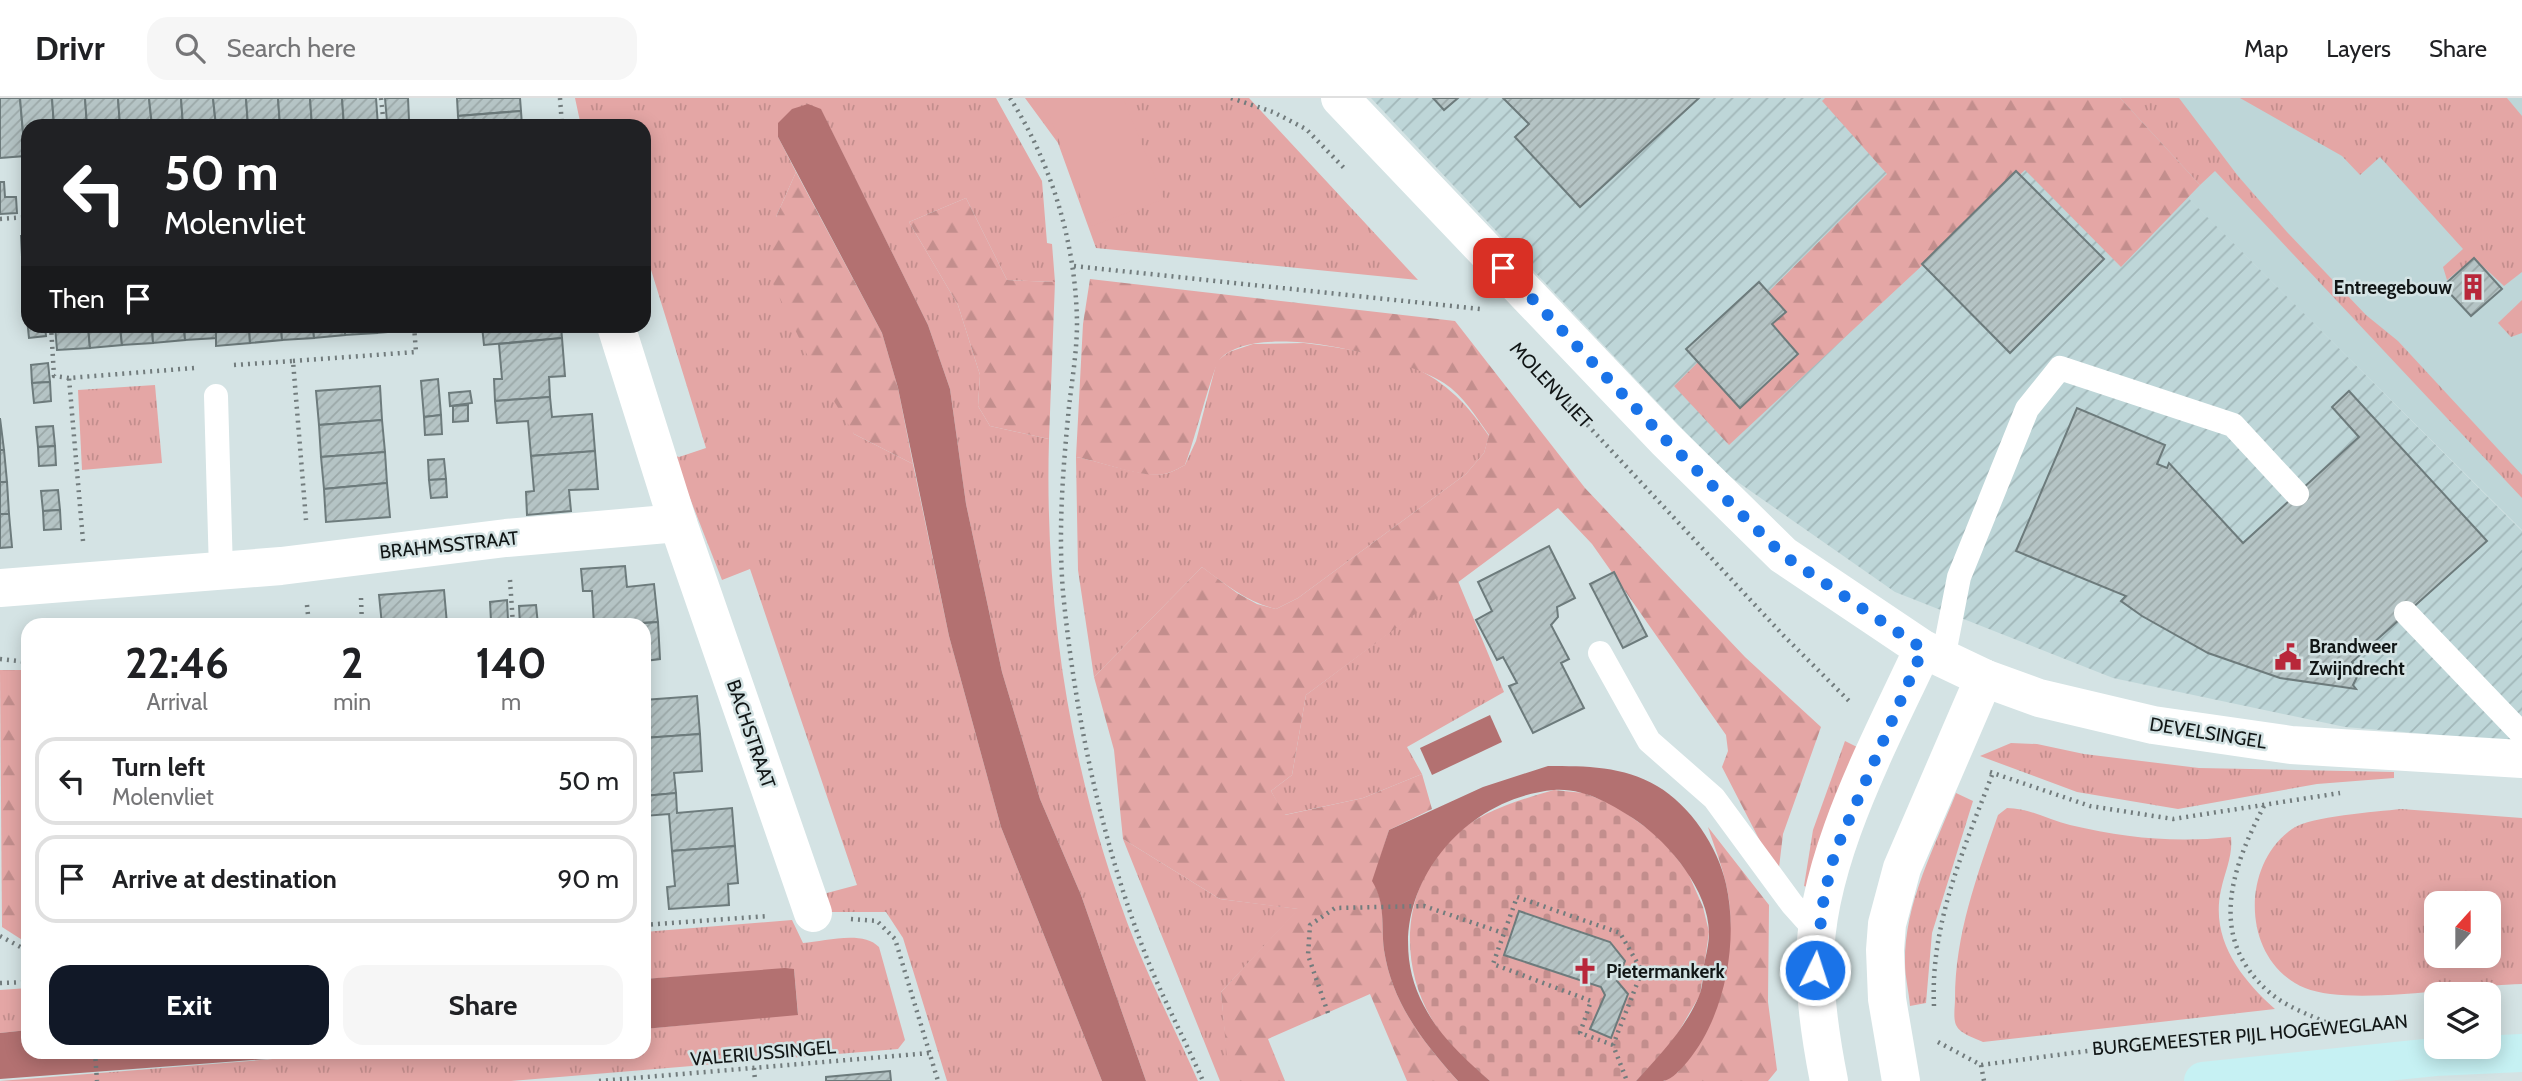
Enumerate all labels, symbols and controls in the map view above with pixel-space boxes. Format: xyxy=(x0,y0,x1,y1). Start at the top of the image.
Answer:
search box xyxy=(147,17,637,80)
text: Drivr xyxy=(35,28,105,68)
icon: search xyxy=(171,29,209,67)
text: Search here xyxy=(227,32,356,64)
text: Map xyxy=(2244,34,2288,63)
text: Layers xyxy=(2326,34,2391,63)
text: Share xyxy=(2429,34,2487,63)
text: 50 m xyxy=(164,143,279,202)
icon: left xyxy=(49,147,140,238)
text: Molenvliet xyxy=(164,203,306,242)
pin xyxy=(1473,238,1533,298)
icon: arrive xyxy=(1484,249,1522,287)
building icon: Entreegebouw xyxy=(2458,272,2488,302)
place label: Entreegebouw xyxy=(2334,276,2452,299)
icon: arrive xyxy=(119,280,157,318)
text: Then xyxy=(49,283,105,315)
street label: MOLENVLIET xyxy=(1505,337,1597,433)
street label: BRAHMSSTRAAT xyxy=(378,526,520,564)
place label: Brandweer Zwijndrecht xyxy=(2309,635,2405,680)
text: 22:46 xyxy=(125,637,229,689)
text: 2 xyxy=(341,637,363,689)
text: 140 xyxy=(475,637,547,689)
public building icon: Brandweer Zwijndrecht xyxy=(2273,642,2303,672)
street label: BACHSTRAAT xyxy=(722,677,780,791)
text: Arrival xyxy=(146,688,208,716)
text: min xyxy=(333,688,371,716)
text: m xyxy=(501,688,521,716)
street label: DEVELSINGEL xyxy=(2148,712,2269,754)
text: Turn left xyxy=(112,751,205,783)
icon: left xyxy=(53,762,91,800)
text: 50 m xyxy=(558,765,619,797)
text: Molenvliet xyxy=(112,783,214,811)
icon: arrive xyxy=(53,860,91,898)
text: Arrive at destination xyxy=(112,863,337,895)
text: 90 m xyxy=(557,863,619,895)
north arrow xyxy=(2424,891,2501,968)
map controls xyxy=(2424,891,2501,1059)
position arrow xyxy=(1778,933,1852,1007)
church icon: Pietermankerk xyxy=(1570,956,1600,986)
place label: Pietermankerk xyxy=(1606,960,1725,983)
button: Exit xyxy=(49,965,329,1045)
button: Share xyxy=(343,965,623,1045)
button: layers xyxy=(2424,982,2501,1059)
street label: BURGEMEESTER PIJL HOGEWEGLAAN xyxy=(2091,1010,2409,1060)
street label: VALERIUSSINGEL xyxy=(689,1035,837,1071)

